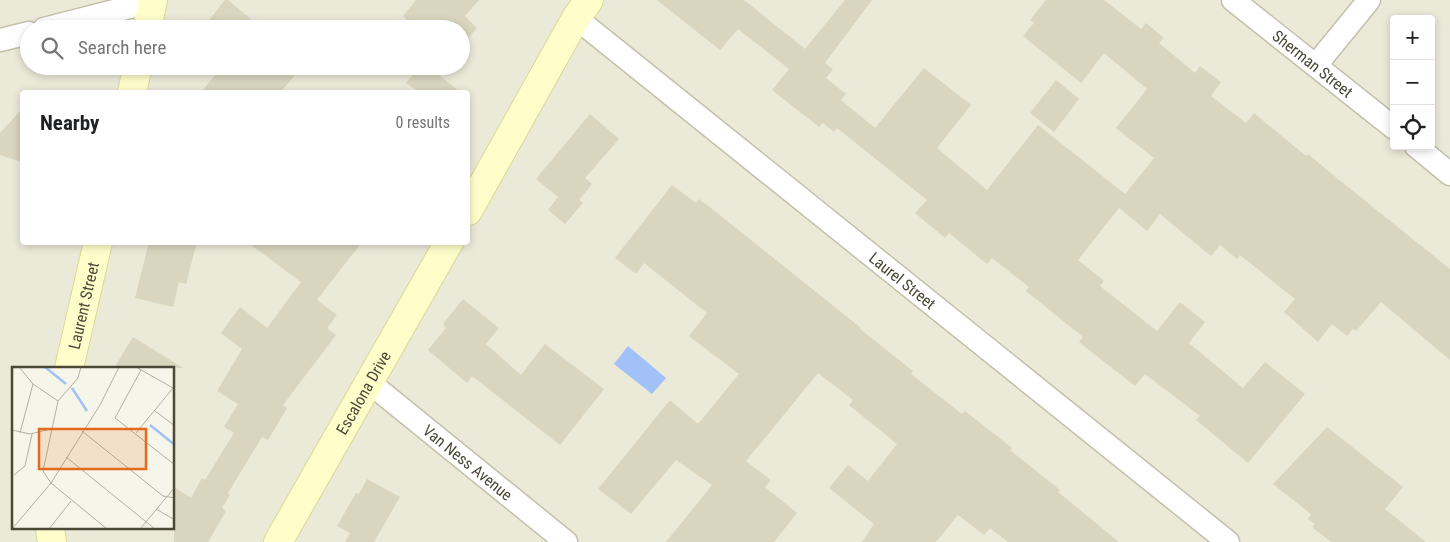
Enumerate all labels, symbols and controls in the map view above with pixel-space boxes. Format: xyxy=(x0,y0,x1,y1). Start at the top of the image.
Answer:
map controls xyxy=(1390,15,1435,150)
button: + xyxy=(1390,15,1435,60)
search box xyxy=(20,20,470,75)
street label: Sherman Street xyxy=(1269,26,1357,102)
icon: search xyxy=(38,34,66,62)
text: Search here xyxy=(78,36,166,59)
button: − xyxy=(1390,60,1435,105)
button: locate xyxy=(1390,105,1435,150)
text: Nearby xyxy=(40,111,99,135)
text: 0 results xyxy=(395,113,450,132)
street label: Laurel Street xyxy=(865,248,940,314)
street label: Laurent Street xyxy=(65,260,103,351)
street label: Escalona Drive xyxy=(332,348,395,438)
inset map xyxy=(12,367,175,530)
street label: Van Ness Avenue xyxy=(419,421,516,505)

